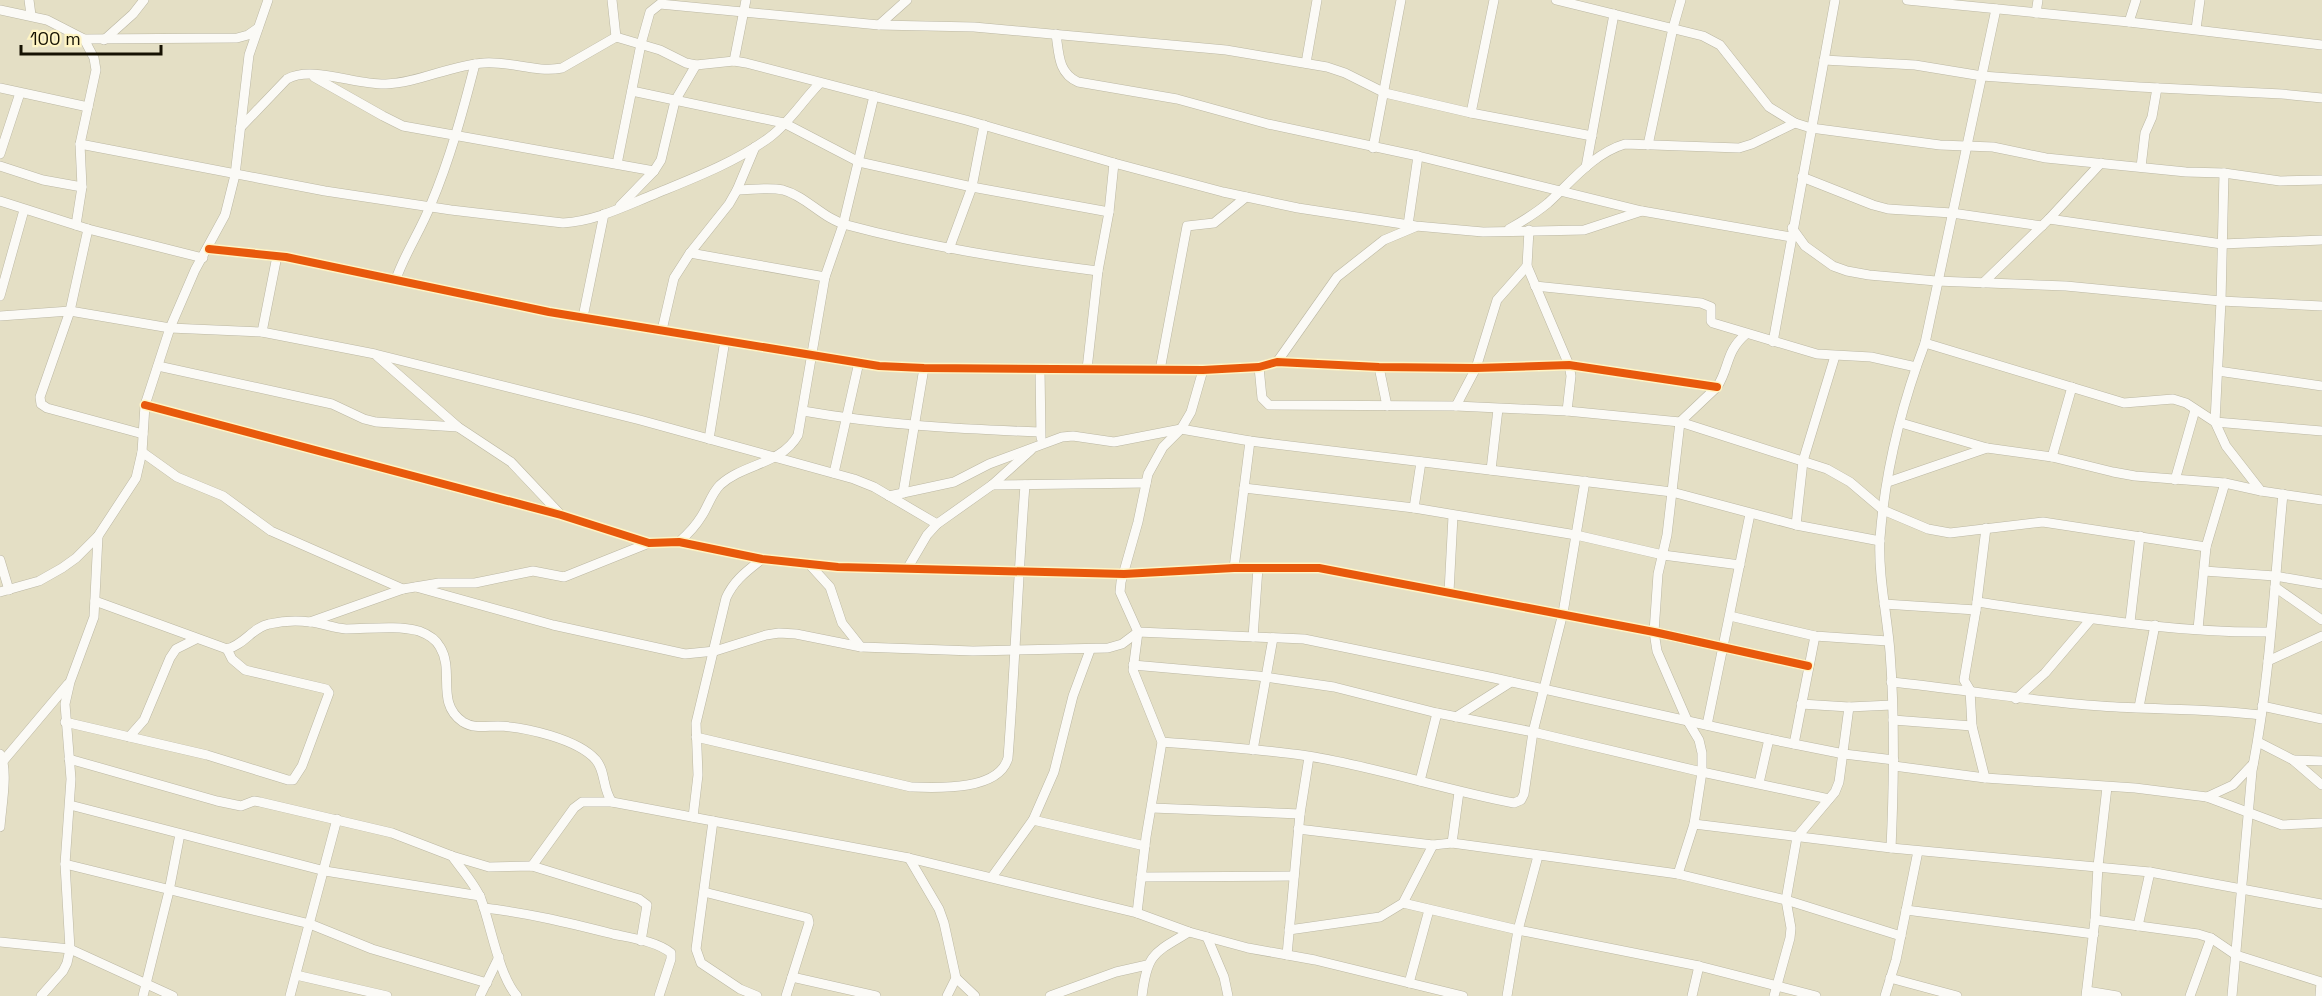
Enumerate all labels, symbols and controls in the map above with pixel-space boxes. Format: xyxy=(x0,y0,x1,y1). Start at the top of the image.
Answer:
scale bar xyxy=(21,18,160,56)
text: 100 m xyxy=(30,27,81,50)

